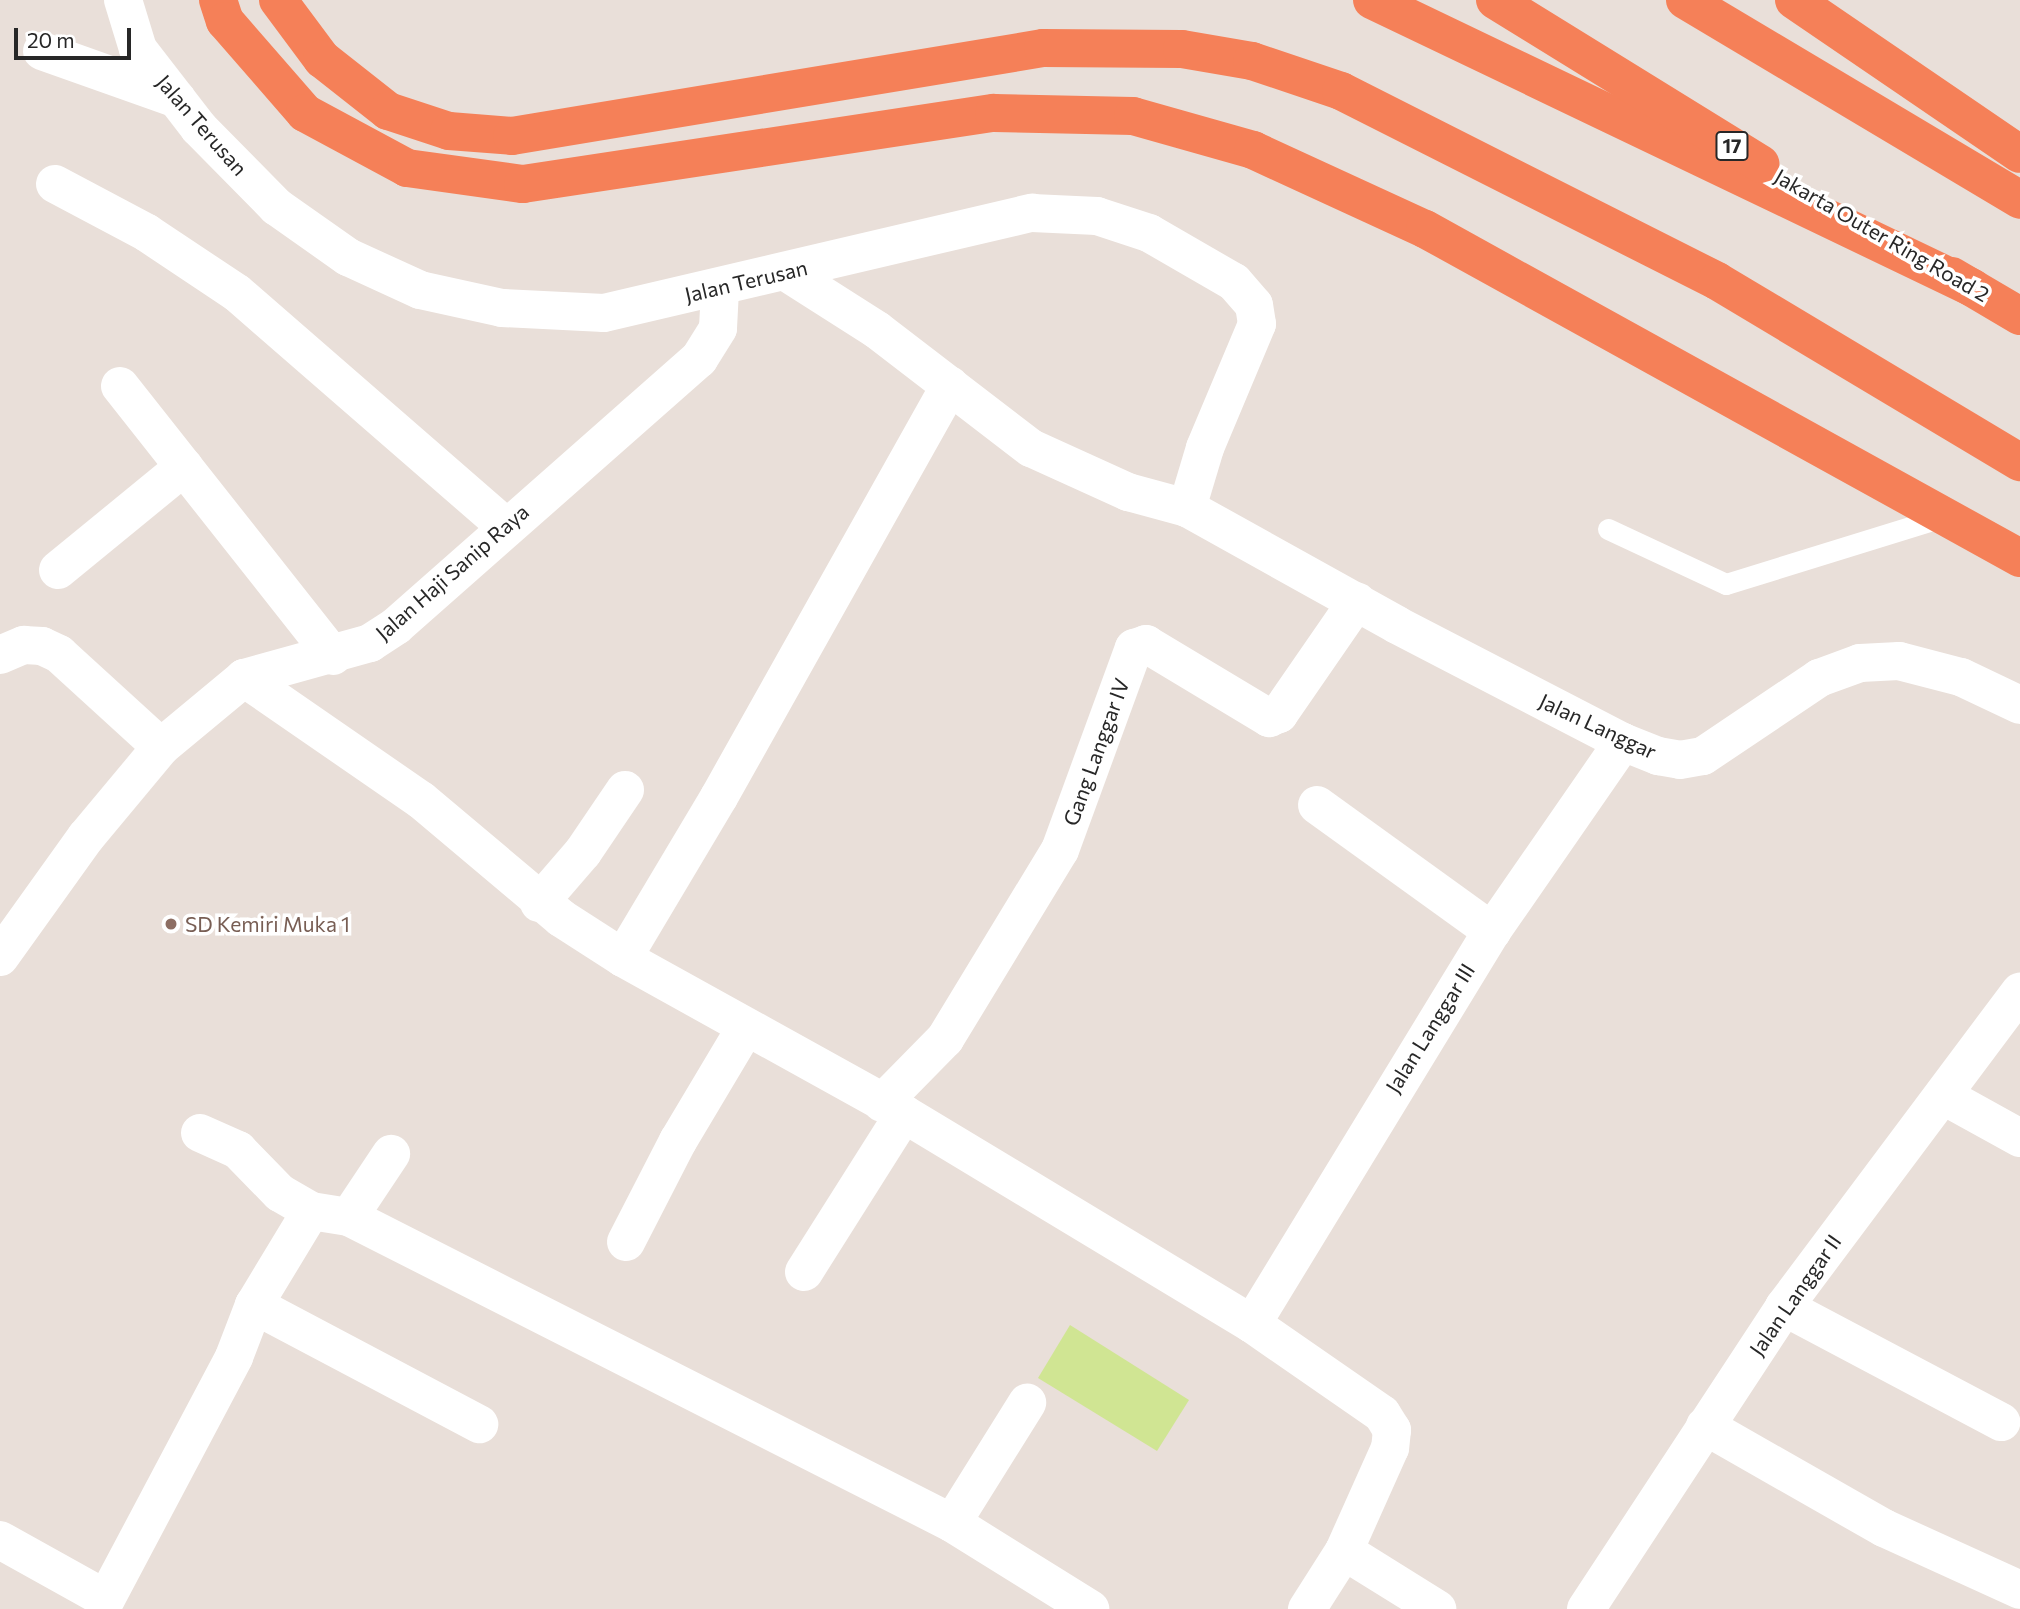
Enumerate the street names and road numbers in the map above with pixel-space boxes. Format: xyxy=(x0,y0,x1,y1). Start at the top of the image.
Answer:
street label: Jalan Terusan xyxy=(151,70,253,180)
road number: 17 xyxy=(1714,130,1750,162)
street label: Jakarta Outer Ring Road 2 xyxy=(1770,163,1994,307)
street label: Jalan Terusan xyxy=(682,255,810,307)
street label: Jalan Haji Sanip Raya xyxy=(370,499,534,645)
street label: Gang Langgar IV xyxy=(1058,675,1134,829)
street label: Jalan Langgar xyxy=(1535,688,1661,764)
street label: Jalan Langgar III xyxy=(1380,959,1480,1097)
street label: Jalan Langgar II xyxy=(1744,1230,1846,1360)

